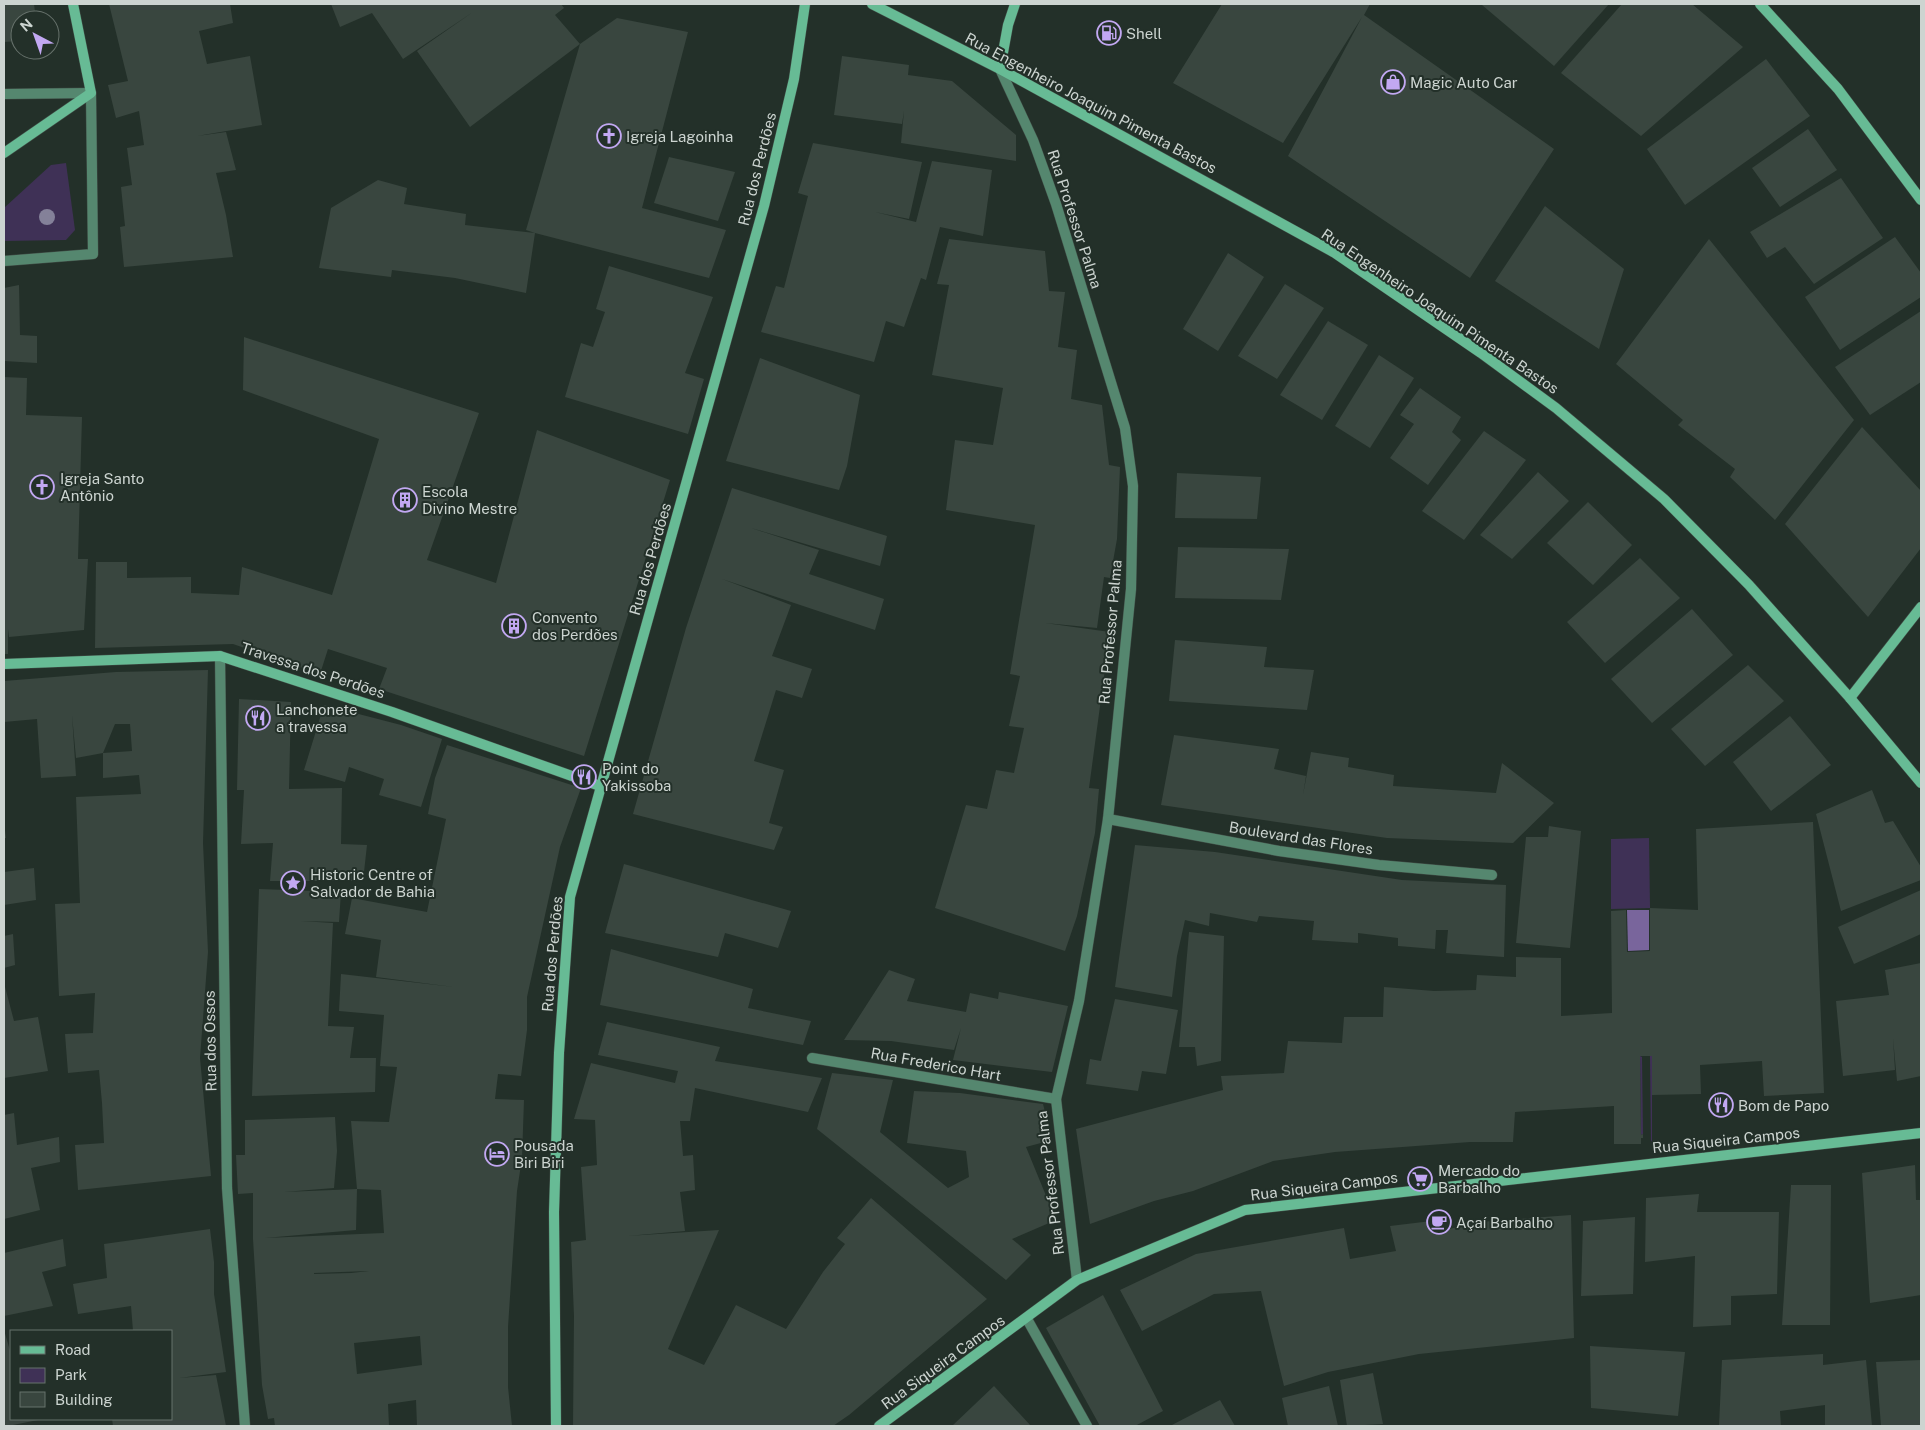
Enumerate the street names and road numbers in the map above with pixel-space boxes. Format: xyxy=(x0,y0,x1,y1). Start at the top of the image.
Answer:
street label: Rua Engenheiro Joaquim Pimenta Bastos xyxy=(962,29,1220,177)
street label: Rua dos Perdões xyxy=(735,111,779,227)
street label: Rua Professor Palma xyxy=(1045,147,1105,291)
street label: Rua Engenheiro Joaquim Pimenta Bastos xyxy=(1318,225,1562,397)
street label: Rua dos Perdões xyxy=(626,501,674,617)
street label: Rua Professor Palma xyxy=(1095,559,1125,705)
street label: Travessa dos Perdões xyxy=(239,639,387,701)
street label: Boulevard das Flores xyxy=(1228,818,1374,858)
street label: Rua dos Perdões xyxy=(538,895,566,1013)
street label: Rua dos Ossos xyxy=(201,990,219,1092)
street label: Rua Frederico Hart xyxy=(869,1044,1003,1084)
street label: Rua Professor Palma xyxy=(1033,1110,1067,1256)
street label: Rua Siqueira Campos xyxy=(1651,1124,1801,1156)
street label: Rua Siqueira Campos xyxy=(1249,1169,1399,1203)
street label: Rua Siqueira Campos xyxy=(878,1312,1008,1412)

